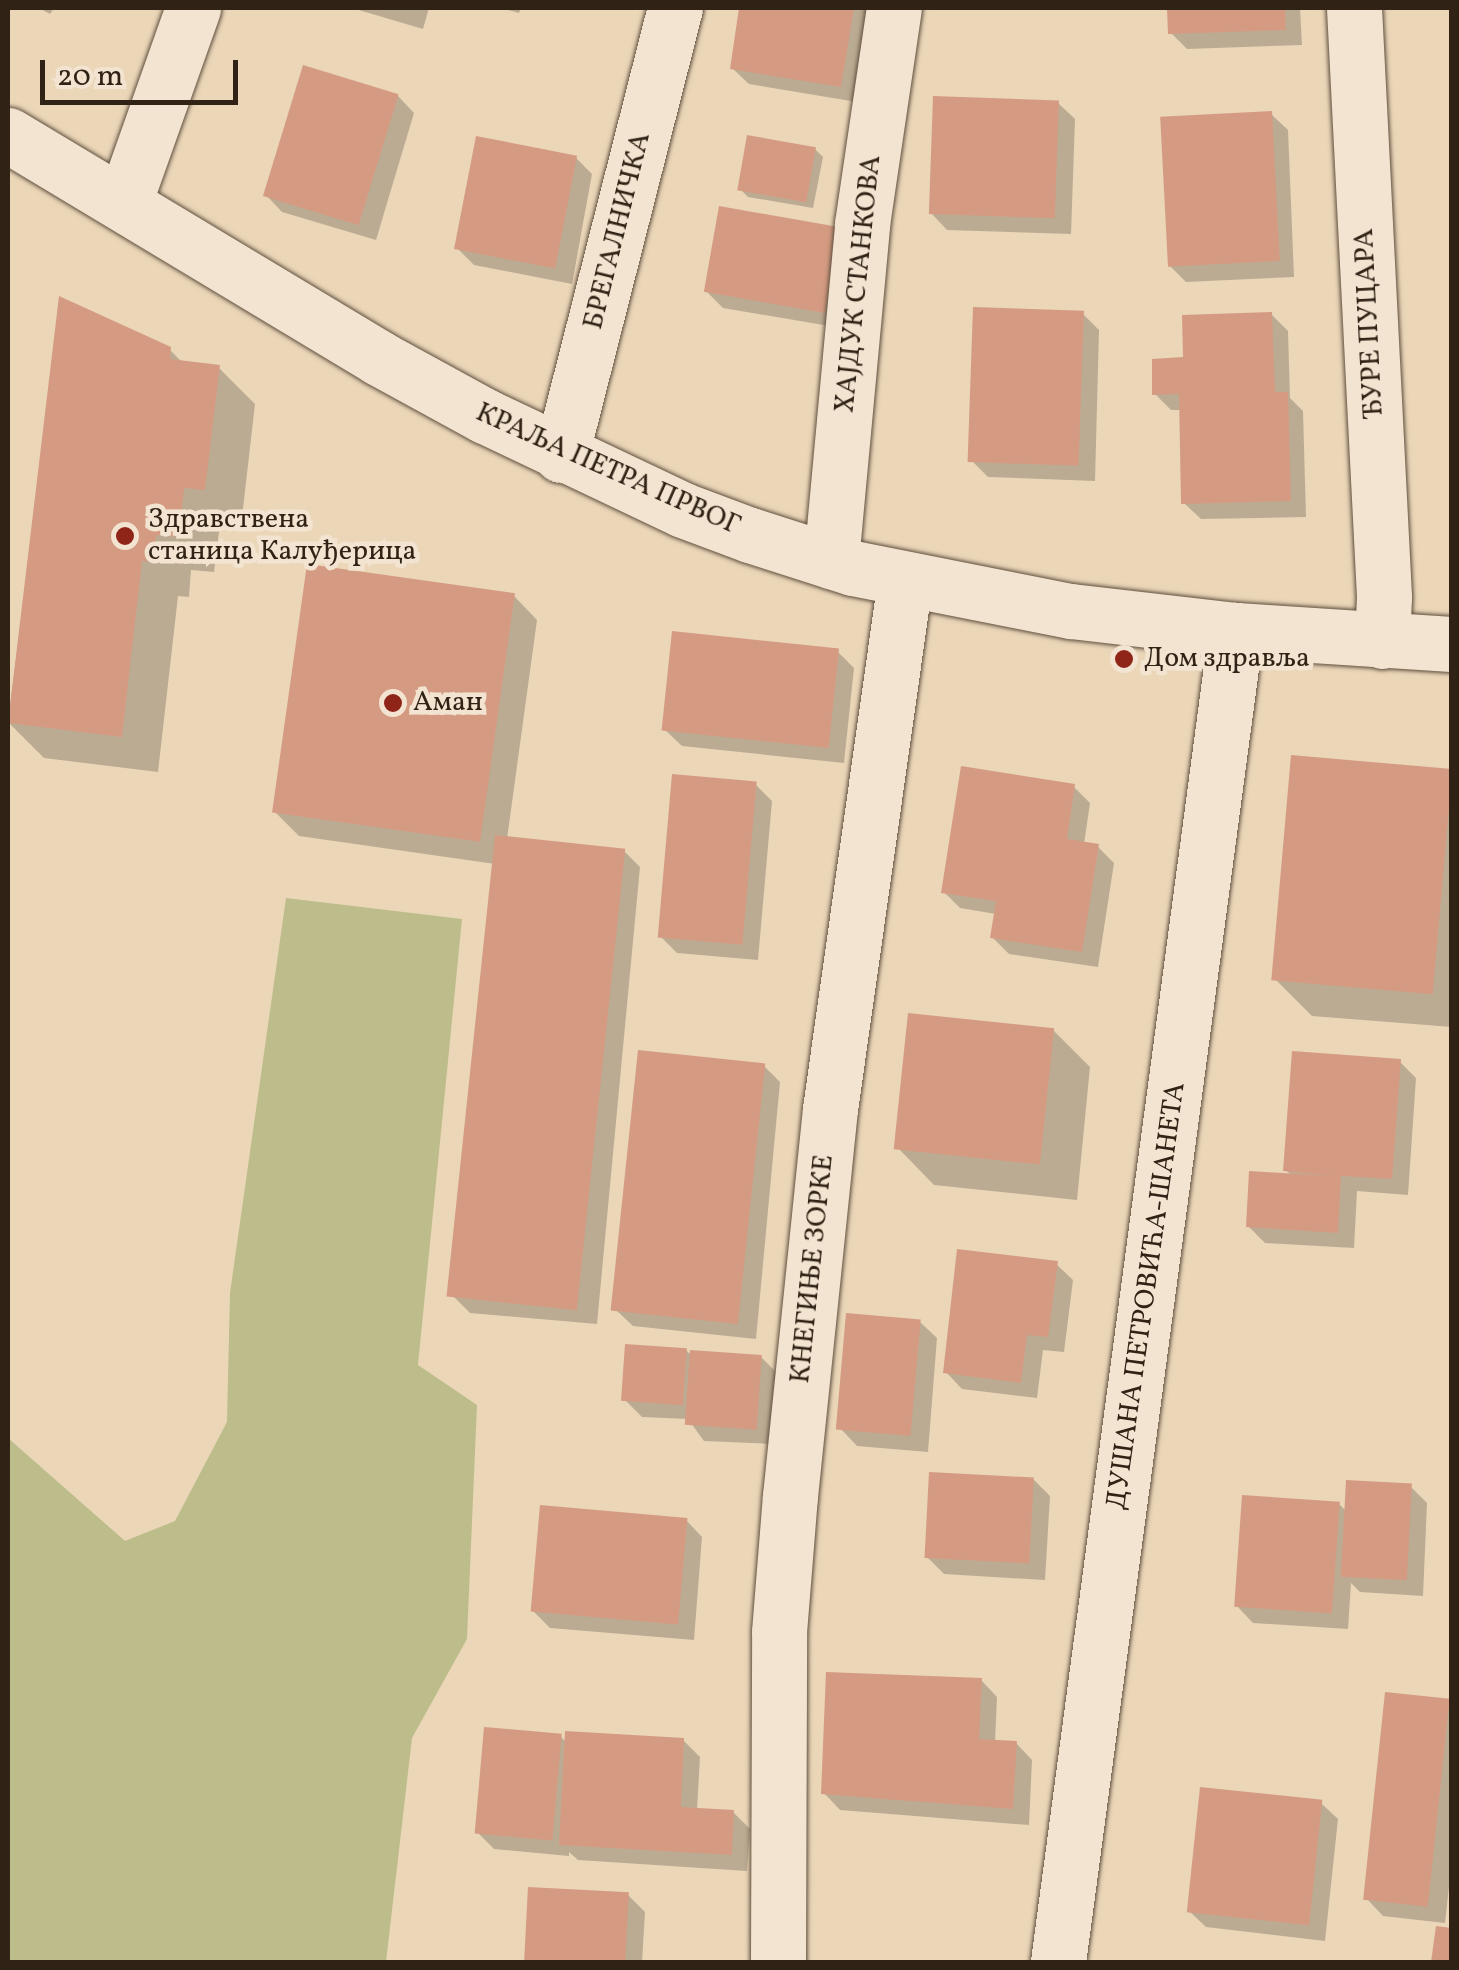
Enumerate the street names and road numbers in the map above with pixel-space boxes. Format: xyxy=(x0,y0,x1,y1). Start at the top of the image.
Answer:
street label: БРЕГАЛНИЧКА xyxy=(577,129,659,333)
street label: ХАЈДУК СТАНКОВА xyxy=(829,153,889,415)
street label: ЂУРЕ ПУЦАРА xyxy=(1348,228,1392,420)
street label: КРАЉА ПЕТРА ПРВОГ xyxy=(470,396,746,544)
street label: ДУШАНА ПЕТРОВИЋА-ШАНЕТА xyxy=(1100,1080,1194,1512)
street label: КНЕГИЊЕ ЗОРКЕ xyxy=(784,1153,842,1385)

